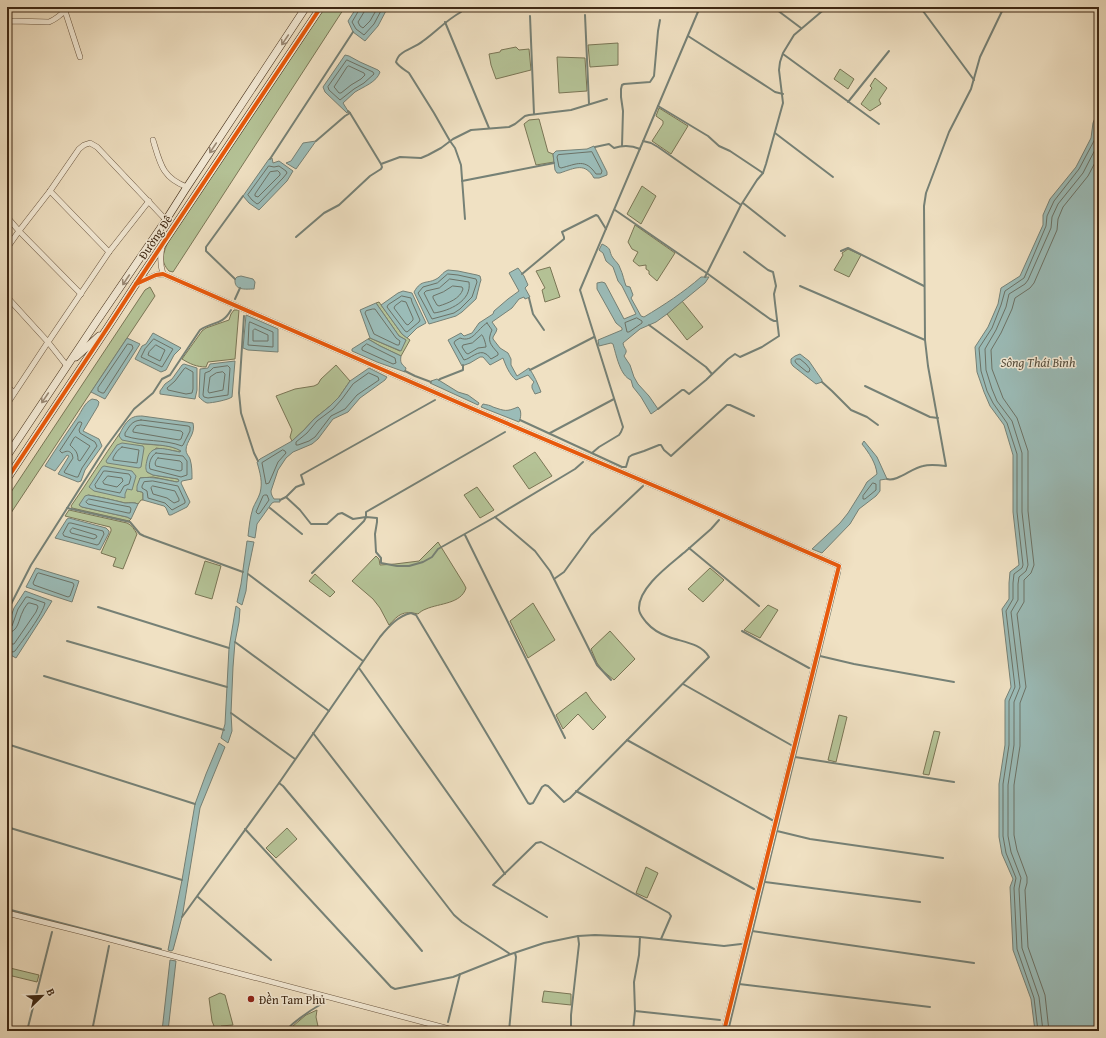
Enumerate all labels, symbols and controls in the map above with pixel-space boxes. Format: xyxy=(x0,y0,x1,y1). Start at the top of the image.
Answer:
one-way arrow xyxy=(281,34,289,45)
one-way arrow xyxy=(208,142,216,154)
street label: Đường Đê xyxy=(134,211,176,262)
one-way arrow xyxy=(121,274,130,285)
water label: Sông Thái Bình xyxy=(1001,353,1076,372)
one-way arrow xyxy=(41,392,49,403)
north arrow xyxy=(22,976,62,1016)
text: B xyxy=(43,986,60,999)
place label: Đền Tam Phủ xyxy=(259,991,326,1008)
marker: Đền Tam Phủ xyxy=(246,994,256,1004)

